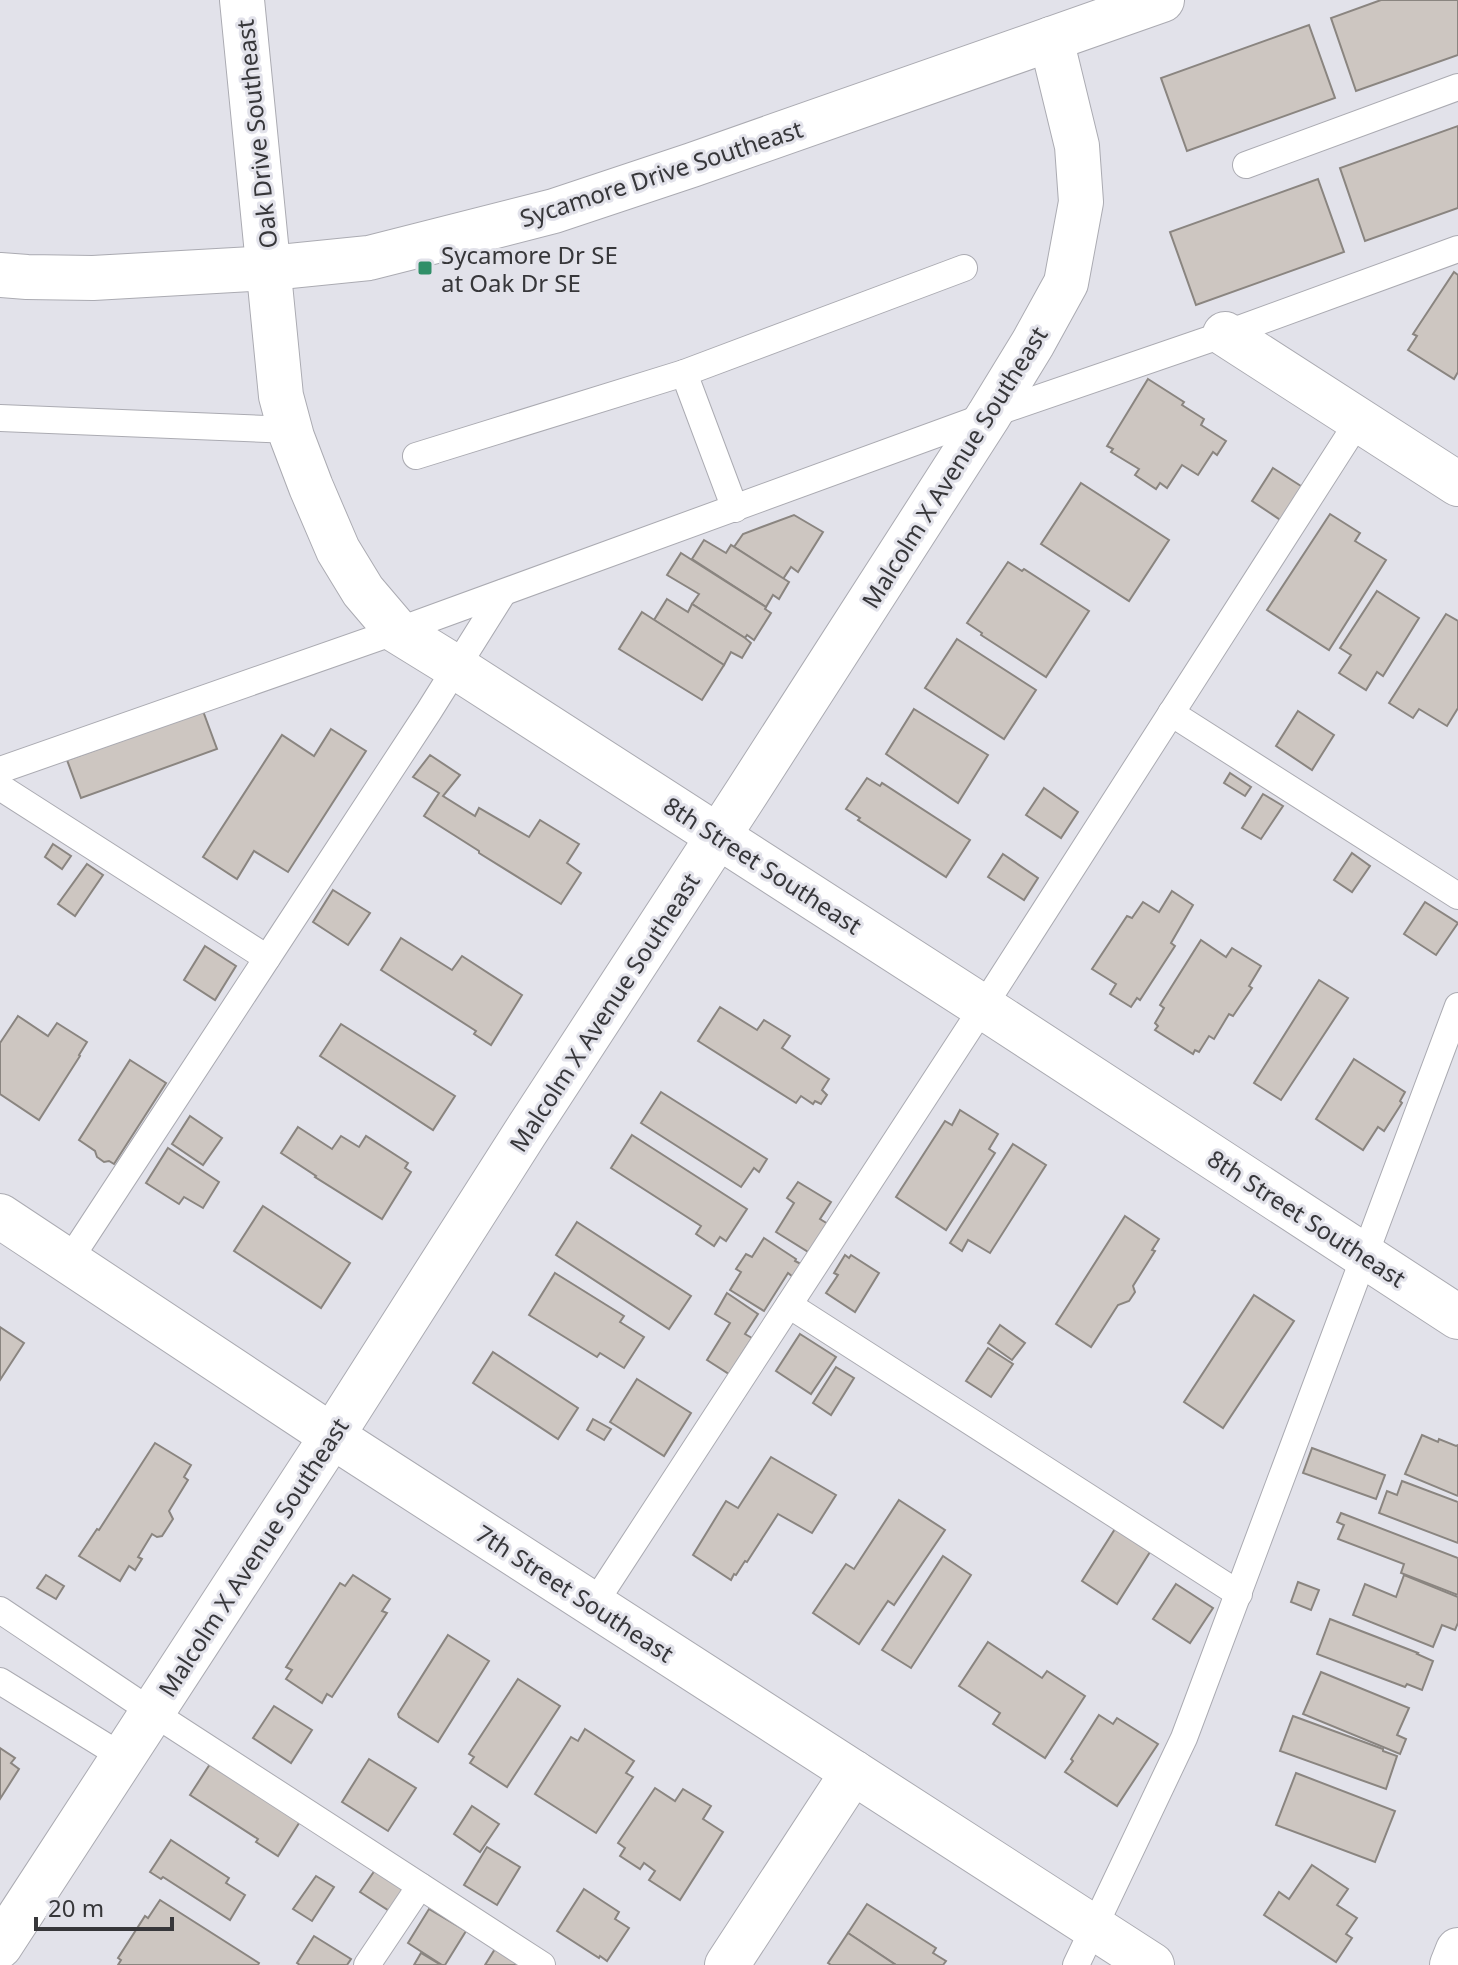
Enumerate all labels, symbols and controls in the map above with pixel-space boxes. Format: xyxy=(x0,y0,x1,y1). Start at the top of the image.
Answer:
street label: Oak Drive Southeast xyxy=(228,18,284,250)
street label: Sycamore Drive Southeast xyxy=(515,112,807,234)
place label: Sycamore Dr SE at Oak Dr SE xyxy=(441,238,618,299)
marker: Sycamore Dr SE at Oak Dr SE xyxy=(416,259,434,277)
street label: Malcolm X Avenue Southeast xyxy=(854,320,1055,614)
street label: 8th Street Southeast xyxy=(658,789,869,942)
street label: Malcolm X Avenue Southeast xyxy=(501,866,707,1158)
street label: 8th Street Southeast xyxy=(1202,1142,1413,1295)
street label: Malcolm X Avenue Southeast xyxy=(150,1411,356,1703)
street label: 7th Street Southeast xyxy=(470,1517,681,1670)
scale bar xyxy=(36,1881,172,1931)
text: 20 m xyxy=(48,1891,104,1924)

